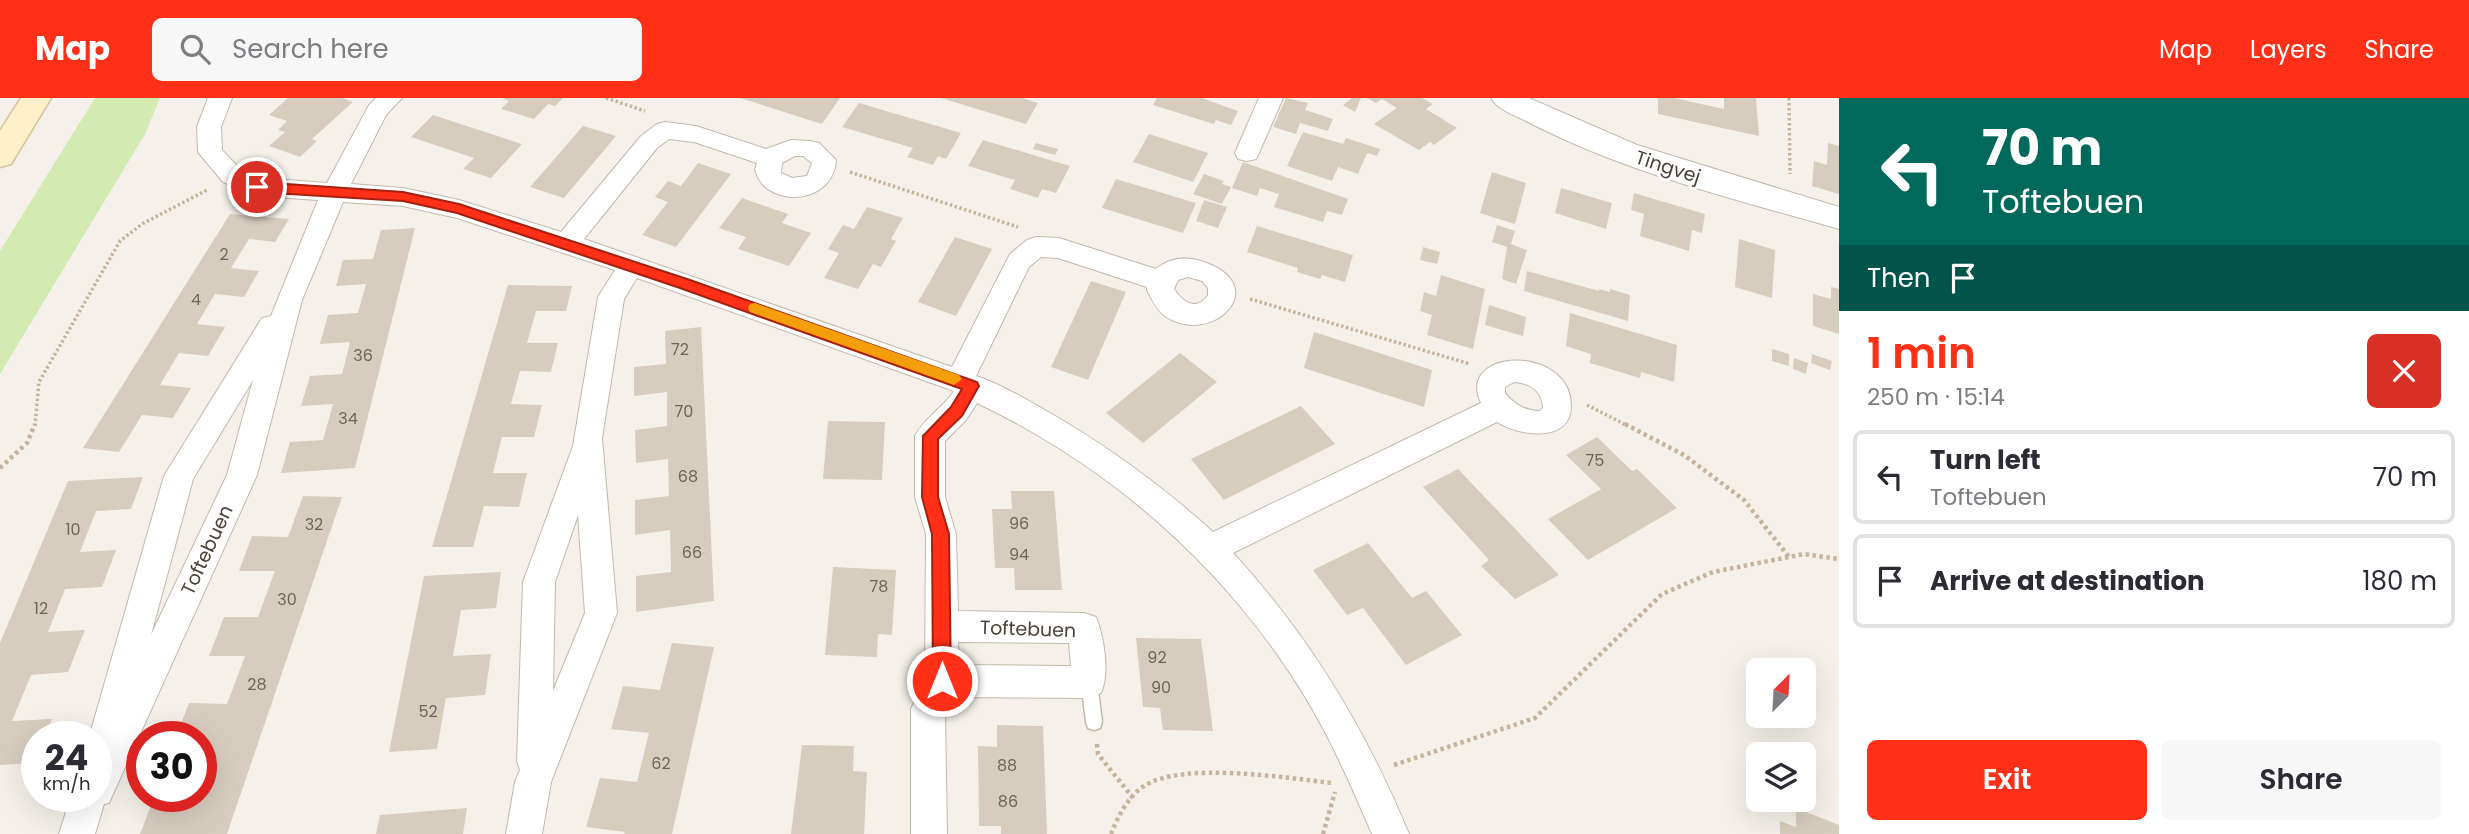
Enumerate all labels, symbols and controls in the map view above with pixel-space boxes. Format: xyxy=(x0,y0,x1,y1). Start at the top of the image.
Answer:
search box xyxy=(152,18,642,81)
text: Map xyxy=(35,25,110,72)
icon: search xyxy=(176,30,214,68)
text: Search here xyxy=(232,31,389,67)
text: Map xyxy=(2159,33,2212,66)
text: Layers xyxy=(2250,33,2326,66)
text: Share xyxy=(2364,33,2434,66)
text: 70 m xyxy=(1982,114,2102,182)
icon: left xyxy=(1867,126,1958,217)
street label: Tingvej xyxy=(1632,144,1704,190)
pin xyxy=(227,157,287,217)
icon: arrive xyxy=(238,168,276,206)
text: Toftebuen xyxy=(1982,179,2144,224)
house number: 2 xyxy=(219,243,229,266)
icon: arrive xyxy=(1944,259,1982,297)
text: Then xyxy=(1867,260,1930,296)
house number: 4 xyxy=(191,288,201,311)
text: 1 min xyxy=(1867,324,1976,383)
button: close xyxy=(2367,334,2441,408)
house number: 72 xyxy=(671,338,689,361)
house number: 36 xyxy=(353,344,373,367)
text: 250 m · 15:14 xyxy=(1867,381,2005,413)
house number: 70 xyxy=(675,400,693,423)
house number: 34 xyxy=(338,407,358,430)
text: Turn left xyxy=(1930,442,2041,478)
house number: 75 xyxy=(1586,449,1604,472)
icon: left xyxy=(1871,458,1909,496)
text: 70 m xyxy=(2373,459,2437,495)
house number: 68 xyxy=(678,465,698,488)
text: Toftebuen xyxy=(1930,481,2047,513)
street label: Toftebuen xyxy=(174,501,240,599)
house number: 96 xyxy=(1009,512,1029,535)
house number: 32 xyxy=(305,513,323,536)
house number: 10 xyxy=(65,518,81,541)
house number: 66 xyxy=(682,541,702,564)
house number: 94 xyxy=(1009,543,1029,566)
icon: arrive xyxy=(1871,562,1909,600)
text: Arrive at destination xyxy=(1930,563,2205,599)
text: 180 m xyxy=(2362,563,2437,599)
house number: 78 xyxy=(870,575,888,598)
house number: 30 xyxy=(277,588,297,611)
house number: 12 xyxy=(34,597,48,620)
street label: Toftebuen xyxy=(979,614,1077,644)
position arrow xyxy=(905,644,979,718)
house number: 92 xyxy=(1147,646,1167,669)
north arrow xyxy=(1746,658,1816,728)
map controls xyxy=(1746,658,1816,812)
house number: 28 xyxy=(247,673,267,696)
house number: 90 xyxy=(1151,676,1171,699)
house number: 52 xyxy=(418,700,438,723)
speed limit sign: 30 xyxy=(126,721,217,812)
text: 24 xyxy=(45,733,88,782)
button: Exit xyxy=(1867,740,2147,820)
button: Share xyxy=(2161,740,2441,820)
button: layers xyxy=(1746,742,1816,812)
house number: 62 xyxy=(651,752,671,775)
house number: 88 xyxy=(997,754,1017,777)
text: km/h xyxy=(43,771,90,796)
house number: 86 xyxy=(998,790,1018,813)

